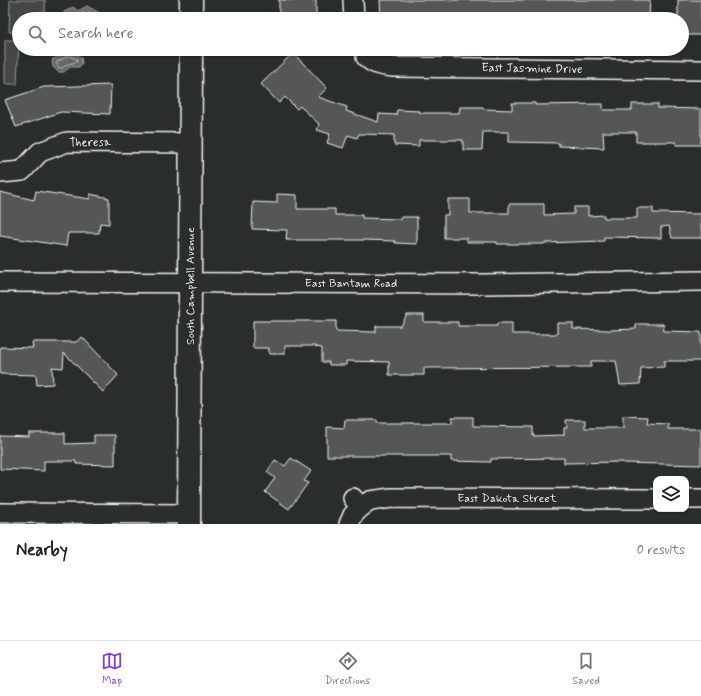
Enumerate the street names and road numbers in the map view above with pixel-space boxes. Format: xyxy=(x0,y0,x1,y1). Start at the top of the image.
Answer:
street label: East Jasmine Drive xyxy=(481,60,582,78)
street label: Theresa xyxy=(69,135,112,151)
street label: South Campbell Avenue xyxy=(183,227,199,345)
street label: East Bantam Road xyxy=(305,276,397,292)
street label: East Dakota Street xyxy=(457,491,557,507)

